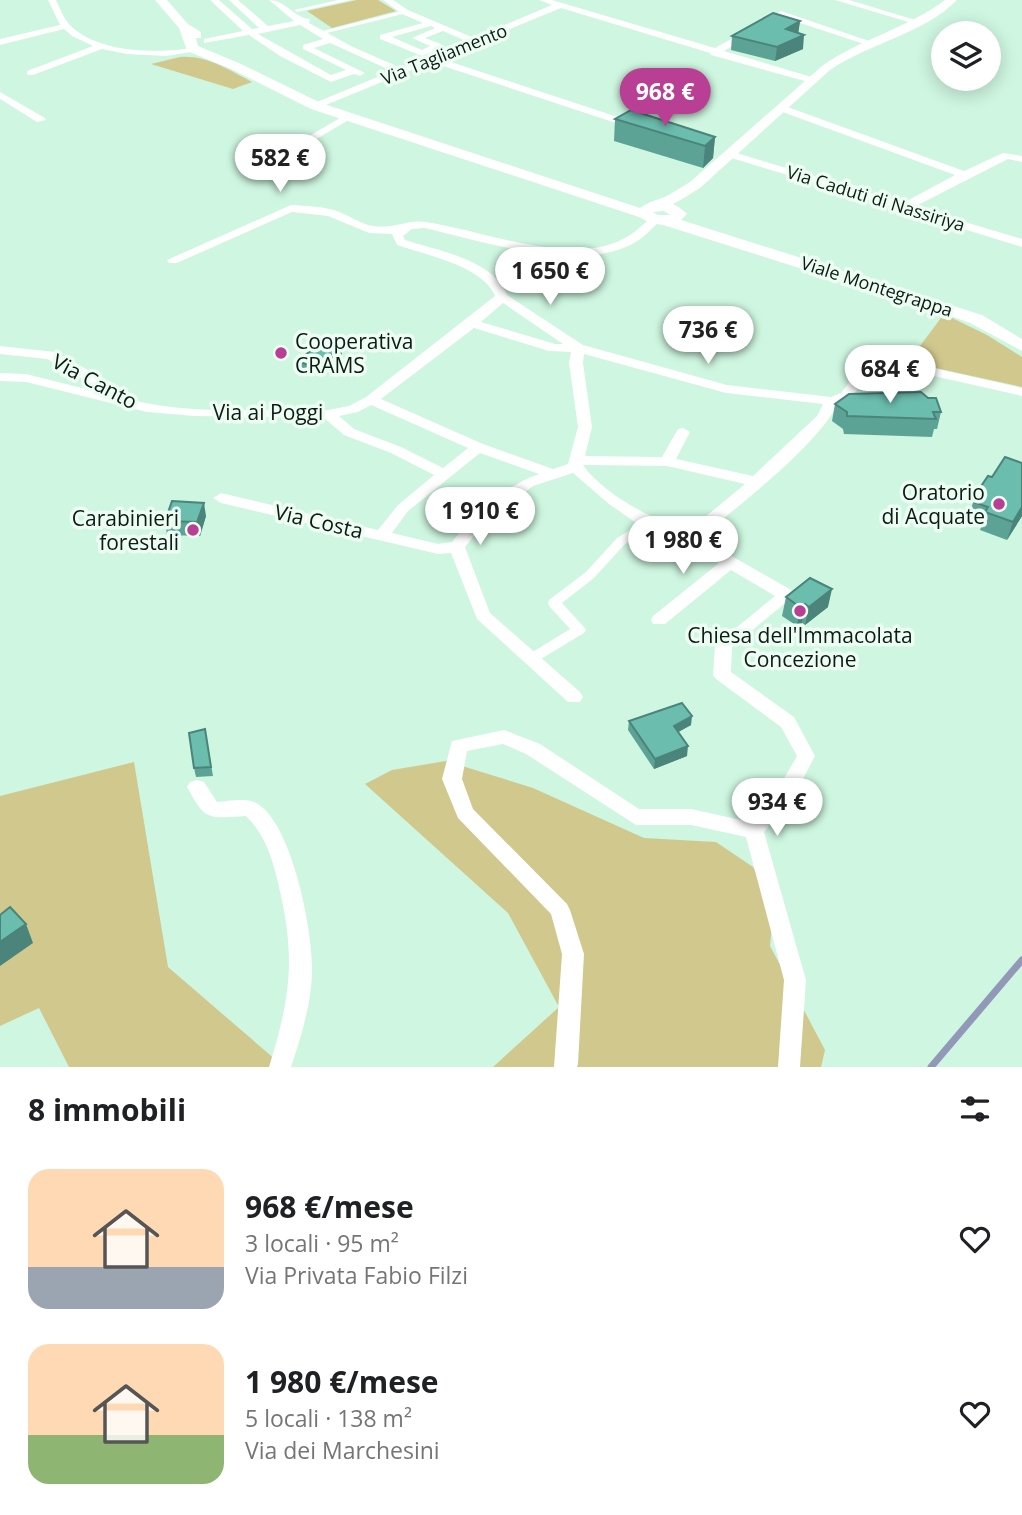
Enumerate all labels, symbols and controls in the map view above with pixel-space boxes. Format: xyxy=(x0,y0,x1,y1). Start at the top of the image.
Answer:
street label: Via Tagliamento xyxy=(377,18,511,90)
map controls xyxy=(931,21,1001,91)
button: layers xyxy=(931,21,1001,91)
pin: 968 € xyxy=(616,68,714,128)
text: 968 € xyxy=(636,75,694,107)
pin: 582 € xyxy=(231,134,329,194)
text: 582 € xyxy=(251,141,309,173)
street label: Via Caduti di Nassiriya xyxy=(784,159,968,237)
pin: 1 650 € xyxy=(485,247,615,307)
street label: Viale Montegrappa xyxy=(798,250,956,322)
text: 1 650 € xyxy=(511,254,589,286)
pin: 736 € xyxy=(659,306,757,366)
text: 736 € xyxy=(679,313,737,345)
place label: Cooperativa CRAMS xyxy=(295,327,413,379)
marker: Cooperativa CRAMS xyxy=(273,345,289,361)
pin: 684 € xyxy=(841,346,939,405)
street label: Via Canto xyxy=(47,347,143,415)
text: 684 € xyxy=(861,352,919,384)
street label: Via ai Poggi xyxy=(213,398,323,426)
place label: Oratorio di Acquate xyxy=(881,478,985,530)
pin: 1 910 € xyxy=(415,488,545,547)
text: 1 910 € xyxy=(441,494,519,526)
marker: Oratorio di Acquate xyxy=(991,496,1007,512)
street label: Via Costa xyxy=(272,497,366,545)
place label: Carabinieri forestali xyxy=(72,504,179,556)
pin: 1 980 € xyxy=(618,516,748,576)
marker: Carabinieri forestali xyxy=(185,522,201,538)
text: 1 980 € xyxy=(644,523,722,555)
marker: Chiesa dell'Immacolata Concezione xyxy=(792,603,808,619)
place label: Chiesa dell'Immacolata Concezione xyxy=(687,621,913,673)
pin: 934 € xyxy=(728,778,826,838)
text: 934 € xyxy=(748,785,806,817)
text: 8 immobili xyxy=(28,1089,186,1130)
icon: filters xyxy=(956,1090,994,1128)
text: 968 €/mese xyxy=(245,1186,414,1227)
icon: home xyxy=(84,1197,168,1281)
icon: heart xyxy=(956,1220,994,1258)
text: 3 locali · 95 m² xyxy=(245,1227,399,1259)
text: Via Privata Fabio Filzi xyxy=(245,1259,468,1291)
text: 1 980 €/mese xyxy=(245,1361,439,1402)
icon: home xyxy=(84,1372,168,1456)
icon: heart xyxy=(956,1395,994,1433)
text: 5 locali · 138 m² xyxy=(245,1402,412,1434)
text: Via dei Marchesini xyxy=(245,1434,440,1466)

